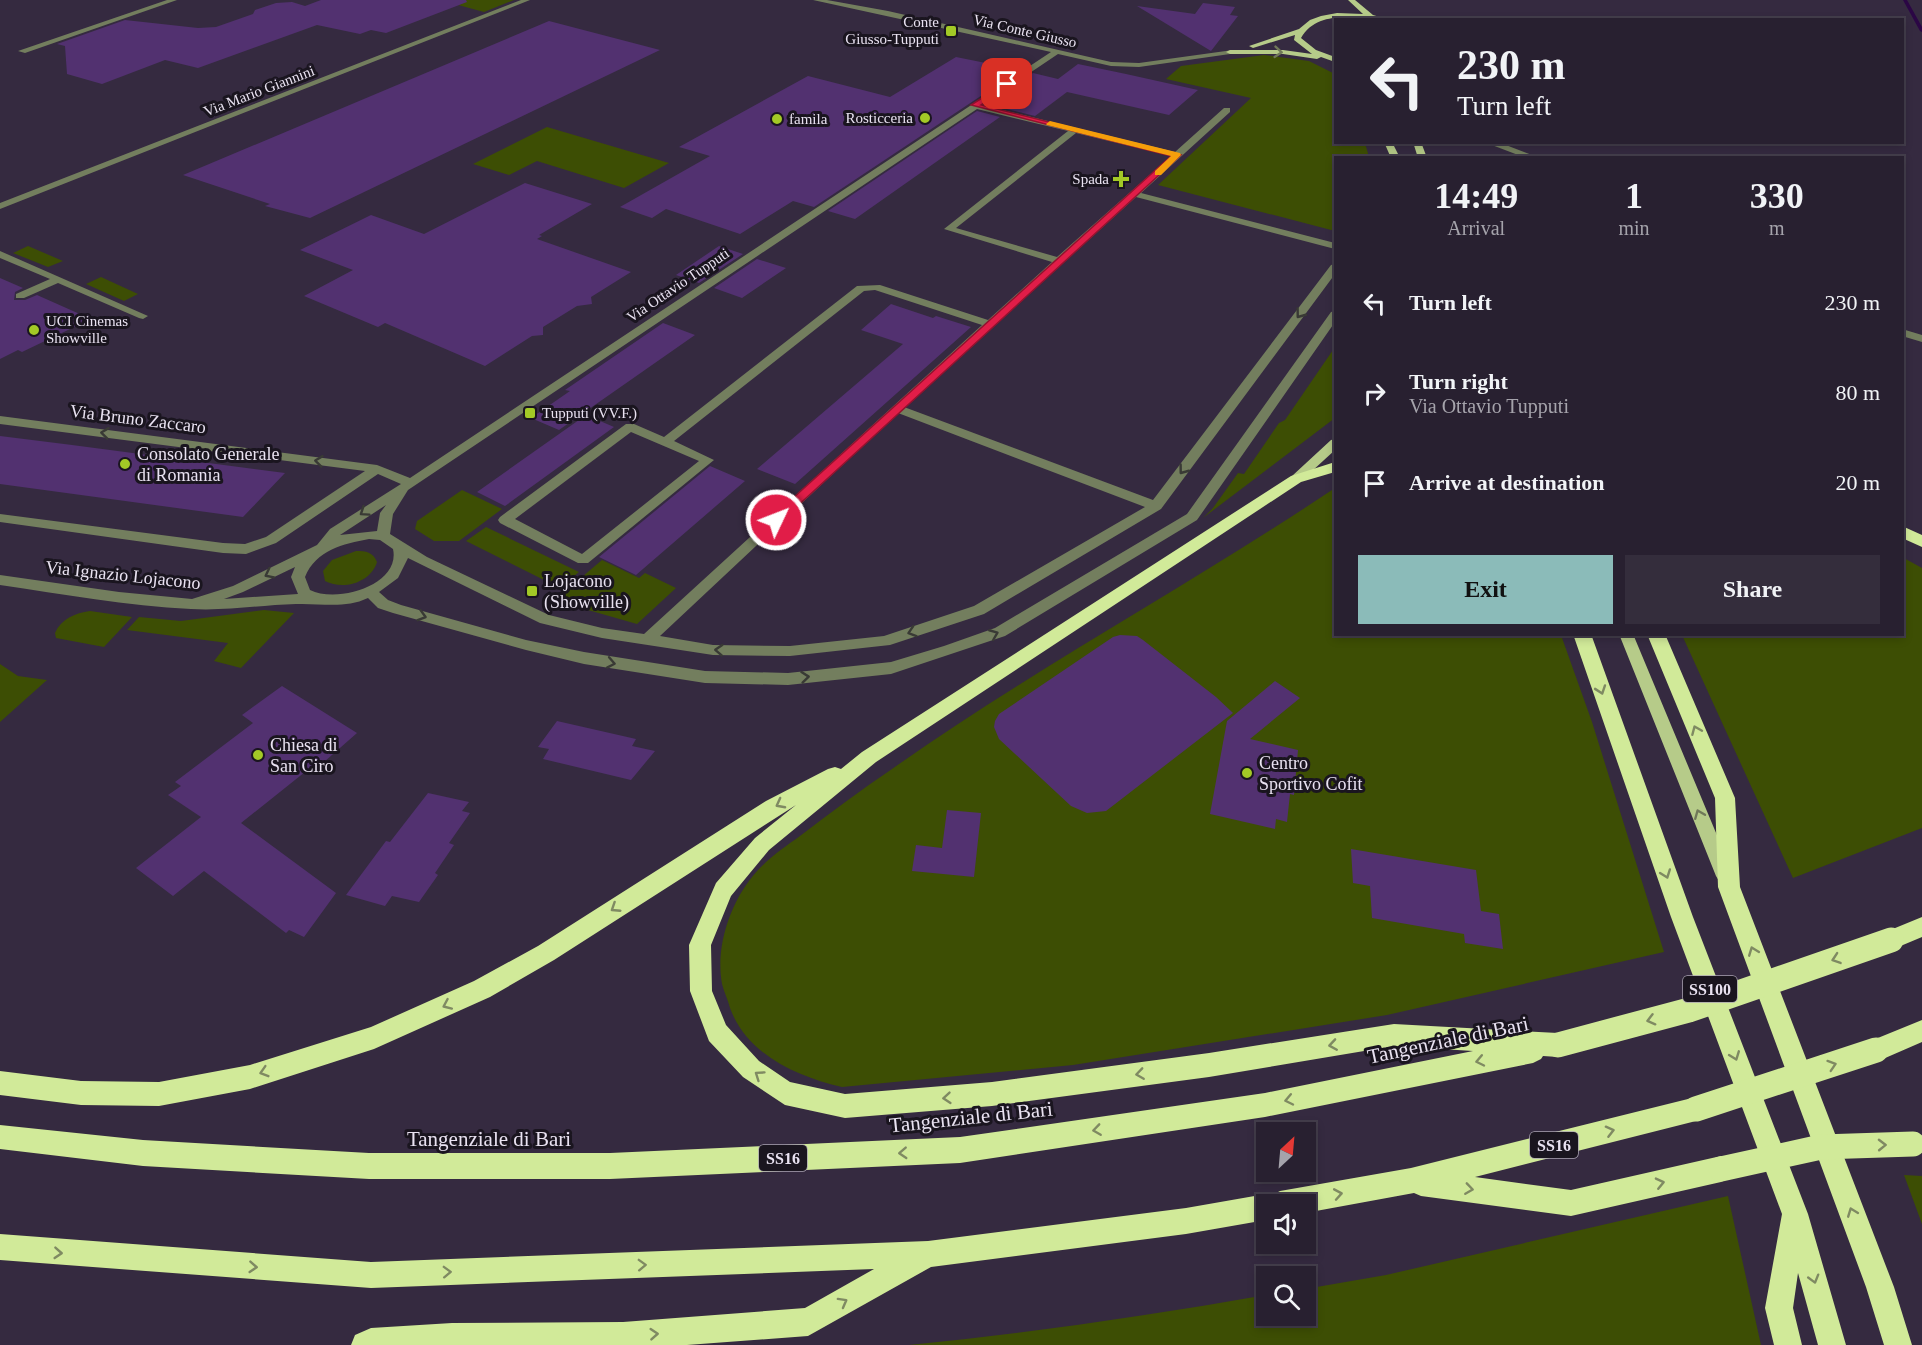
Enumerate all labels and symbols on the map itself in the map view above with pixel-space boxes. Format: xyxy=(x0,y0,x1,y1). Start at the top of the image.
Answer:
street label: Via Conte Giusso xyxy=(972,11,1078,51)
place label: Conte Giusso-Tupputi xyxy=(845,14,939,47)
marker: Conte Giusso-Tupputi xyxy=(944,24,958,38)
one-way arrow xyxy=(1274,46,1283,59)
pin xyxy=(981,58,1032,109)
street label: Via Mario Giannini xyxy=(201,62,317,120)
place label: Rosticceria xyxy=(846,110,913,126)
place label: famila xyxy=(789,111,828,127)
marker: Rosticceria xyxy=(918,111,932,125)
marker: famila xyxy=(770,112,784,126)
place label: Spada xyxy=(1072,171,1109,187)
marker: Spada xyxy=(1114,172,1128,186)
street label: Via Ottavio Tupputi xyxy=(624,245,732,325)
one-way arrow xyxy=(1296,308,1307,319)
place label: UCI Cinemas Showville xyxy=(46,313,128,346)
marker: UCI Cinemas Showville xyxy=(27,323,41,337)
street label: Via Bruno Zaccaro xyxy=(69,401,207,437)
place label: Tupputi (VV.F.) xyxy=(542,405,637,422)
marker: Tupputi (VV.F.) xyxy=(523,406,537,420)
one-way arrow xyxy=(100,428,109,440)
place label: Consolato Generale di Romania xyxy=(137,444,279,485)
one-way arrow xyxy=(314,455,323,468)
marker: Consolato Generale di Romania xyxy=(118,457,132,471)
one-way arrow xyxy=(1179,464,1190,475)
position arrow xyxy=(744,488,808,552)
one-way arrow xyxy=(359,505,370,516)
street label: Via Ignazio Lojacono xyxy=(44,557,202,593)
one-way arrow xyxy=(265,567,275,578)
place label: Lojacono (Showville) xyxy=(544,571,629,613)
marker: Lojacono (Showville) xyxy=(525,584,539,598)
one-way arrow xyxy=(416,609,427,621)
one-way arrow xyxy=(907,625,918,637)
one-way arrow xyxy=(988,629,999,641)
one-way arrow xyxy=(714,643,723,656)
one-way arrow xyxy=(606,656,616,669)
one-way arrow xyxy=(800,671,810,684)
one-way arrow xyxy=(1594,684,1607,695)
one-way arrow xyxy=(1691,725,1703,736)
place label: Chiesa di San Ciro xyxy=(270,735,338,776)
marker: Chiesa di San Ciro xyxy=(251,748,265,762)
place label: Centro Sportivo Cofit xyxy=(1259,753,1363,794)
marker: Centro Sportivo Cofit xyxy=(1240,766,1254,780)
one-way arrow xyxy=(776,797,786,808)
one-way arrow xyxy=(1694,809,1706,820)
one-way arrow xyxy=(1659,868,1672,878)
one-way arrow xyxy=(611,901,621,913)
one-way arrow xyxy=(1748,946,1761,957)
one-way arrow xyxy=(1831,952,1842,965)
road number: SS100 xyxy=(1683,976,1737,1002)
one-way arrow xyxy=(442,998,453,1010)
street label: Tangenziale di Bari xyxy=(1365,1011,1531,1069)
one-way arrow xyxy=(1646,1013,1657,1025)
one-way arrow xyxy=(1328,1038,1338,1051)
one-way arrow xyxy=(1728,1050,1740,1061)
one-way arrow xyxy=(1476,1054,1486,1067)
one-way arrow xyxy=(1826,1059,1837,1072)
one-way arrow xyxy=(259,1065,270,1077)
one-way arrow xyxy=(1136,1068,1145,1080)
one-way arrow xyxy=(755,1071,766,1082)
one-way arrow xyxy=(942,1091,951,1104)
one-way arrow xyxy=(1285,1093,1295,1106)
street label: Tangenziale di Bari xyxy=(888,1096,1054,1138)
north arrow xyxy=(1256,1122,1316,1182)
one-way arrow xyxy=(1092,1124,1101,1136)
one-way arrow xyxy=(1604,1126,1615,1138)
street label: Tangenziale di Bari xyxy=(407,1127,571,1151)
road number: SS16 xyxy=(1530,1132,1578,1158)
one-way arrow xyxy=(1877,1139,1886,1151)
road number: SS16 xyxy=(759,1145,807,1171)
one-way arrow xyxy=(899,1147,908,1159)
one-way arrow xyxy=(1655,1177,1665,1190)
one-way arrow xyxy=(1464,1183,1473,1195)
one-way arrow xyxy=(1332,1188,1342,1201)
one-way arrow xyxy=(1846,1208,1859,1218)
one-way arrow xyxy=(54,1246,63,1259)
one-way arrow xyxy=(638,1258,647,1271)
one-way arrow xyxy=(248,1260,257,1273)
one-way arrow xyxy=(443,1266,452,1279)
one-way arrow xyxy=(1806,1274,1819,1284)
one-way arrow xyxy=(837,1298,847,1309)
one-way arrow xyxy=(649,1327,658,1340)

